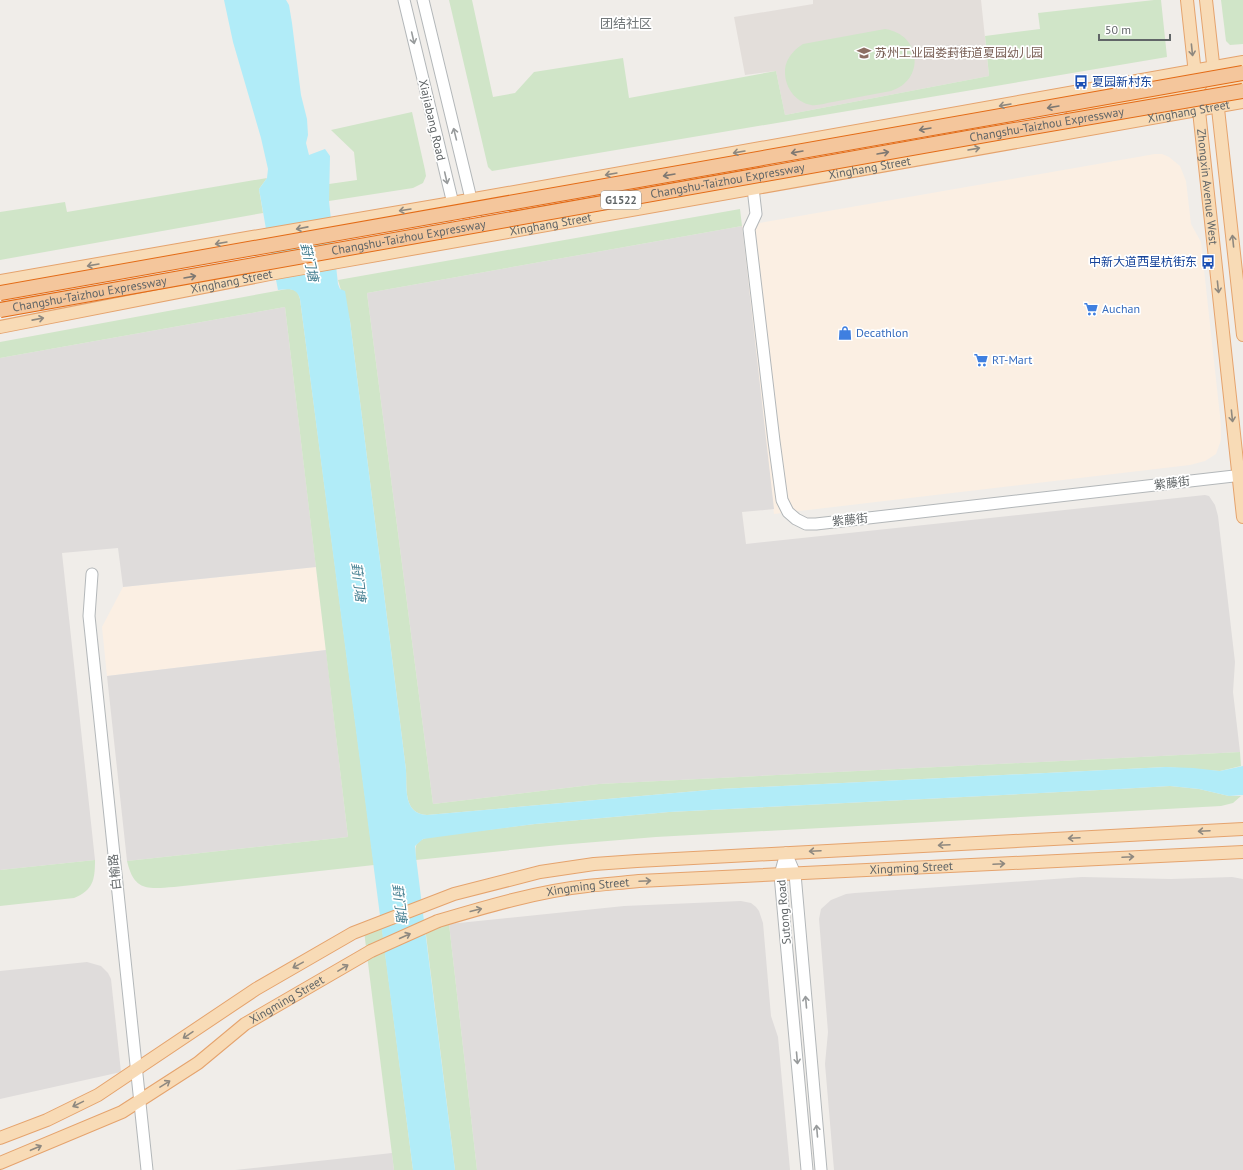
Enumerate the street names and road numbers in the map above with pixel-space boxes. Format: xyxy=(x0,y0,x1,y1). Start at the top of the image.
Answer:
street label: Xiajiabang Road xyxy=(416,78,449,162)
street label: Xinghang Street xyxy=(1146,96,1231,126)
street label: Changshu-Taizhou Expressway xyxy=(968,103,1125,145)
street label: Zhongxin Avenue West xyxy=(1194,128,1221,246)
street label: Xinghang Street xyxy=(827,153,912,182)
street label: Changshu-Taizhou Expressway xyxy=(649,159,806,201)
road number: G1522 xyxy=(601,191,641,209)
street label: Xinghang Street xyxy=(508,209,593,239)
street label: Changshu-Taizhou Expressway xyxy=(330,216,487,258)
street label: Xinghang Street xyxy=(189,266,274,296)
street label: Changshu-Taizhou Expressway xyxy=(11,272,168,315)
street label: 紫藤街 xyxy=(1153,473,1191,492)
street label: 紫藤街 xyxy=(831,510,869,529)
street label: 白榆路 xyxy=(105,853,124,891)
street label: Xingming Street xyxy=(869,858,953,877)
street label: Xingming Street xyxy=(545,874,630,899)
street label: Sutong Road xyxy=(773,879,794,945)
street label: Xingming Street xyxy=(247,972,326,1027)

